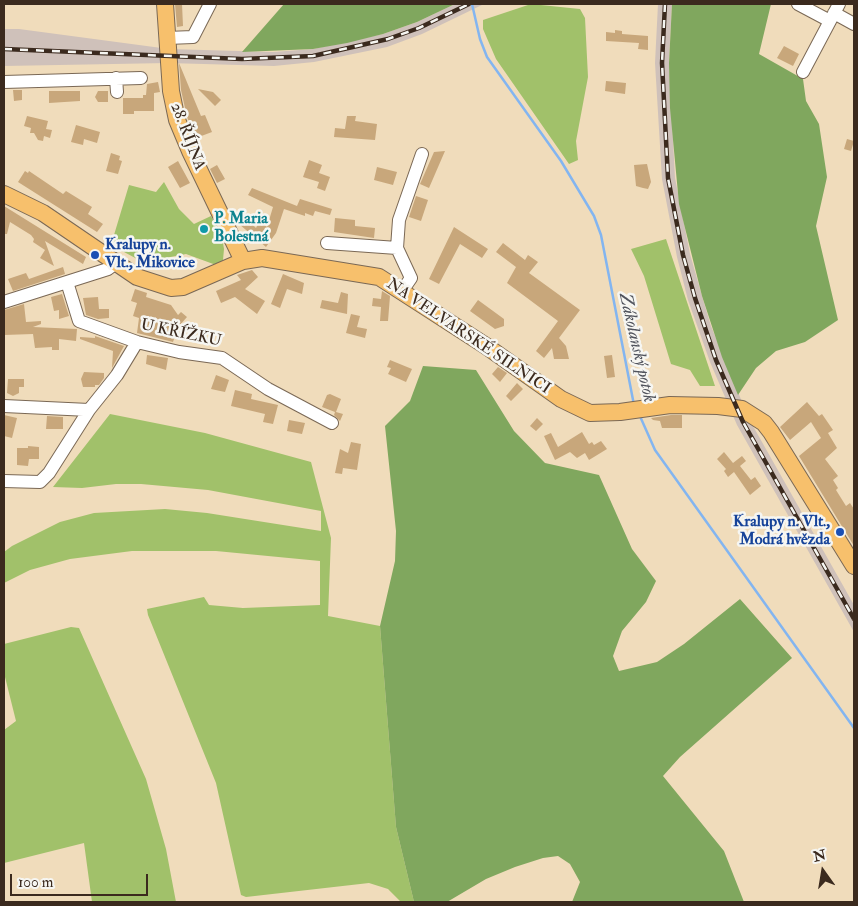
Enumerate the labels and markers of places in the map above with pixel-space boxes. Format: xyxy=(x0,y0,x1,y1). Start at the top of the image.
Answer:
place label: P. Maria Bolestná xyxy=(214,210,268,248)
marker: P. Maria Bolestná xyxy=(198,223,210,235)
place label: Kralupy n. Vlt., Mikovice xyxy=(105,236,195,274)
marker: Kralupy n. Vlt., Mikovice xyxy=(89,249,101,261)
place label: Kralupy n. Vlt., Modrá hvězda xyxy=(733,513,830,551)
marker: Kralupy n. Vlt., Modrá hvězda xyxy=(834,526,846,538)

